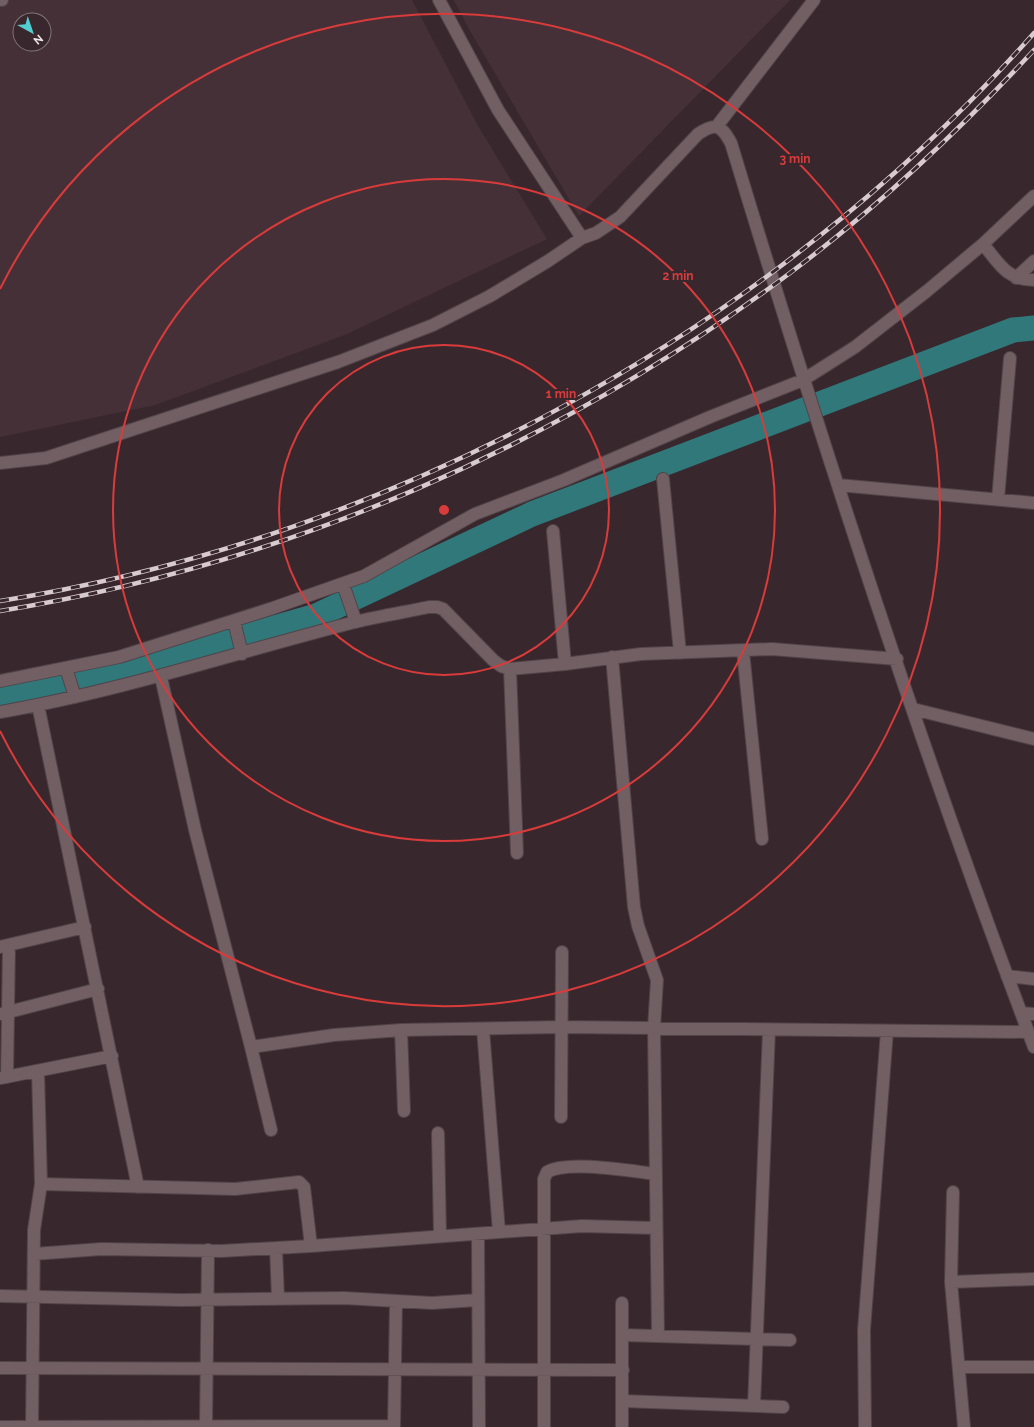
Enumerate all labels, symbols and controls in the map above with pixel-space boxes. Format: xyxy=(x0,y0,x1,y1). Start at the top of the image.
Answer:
north arrow xyxy=(12,12,52,52)
text: N xyxy=(31,32,46,47)
text: 3 min xyxy=(779,152,811,166)
text: 2 min xyxy=(662,269,694,283)
text: 1 min xyxy=(546,387,576,401)
centre of rings xyxy=(437,503,451,517)

